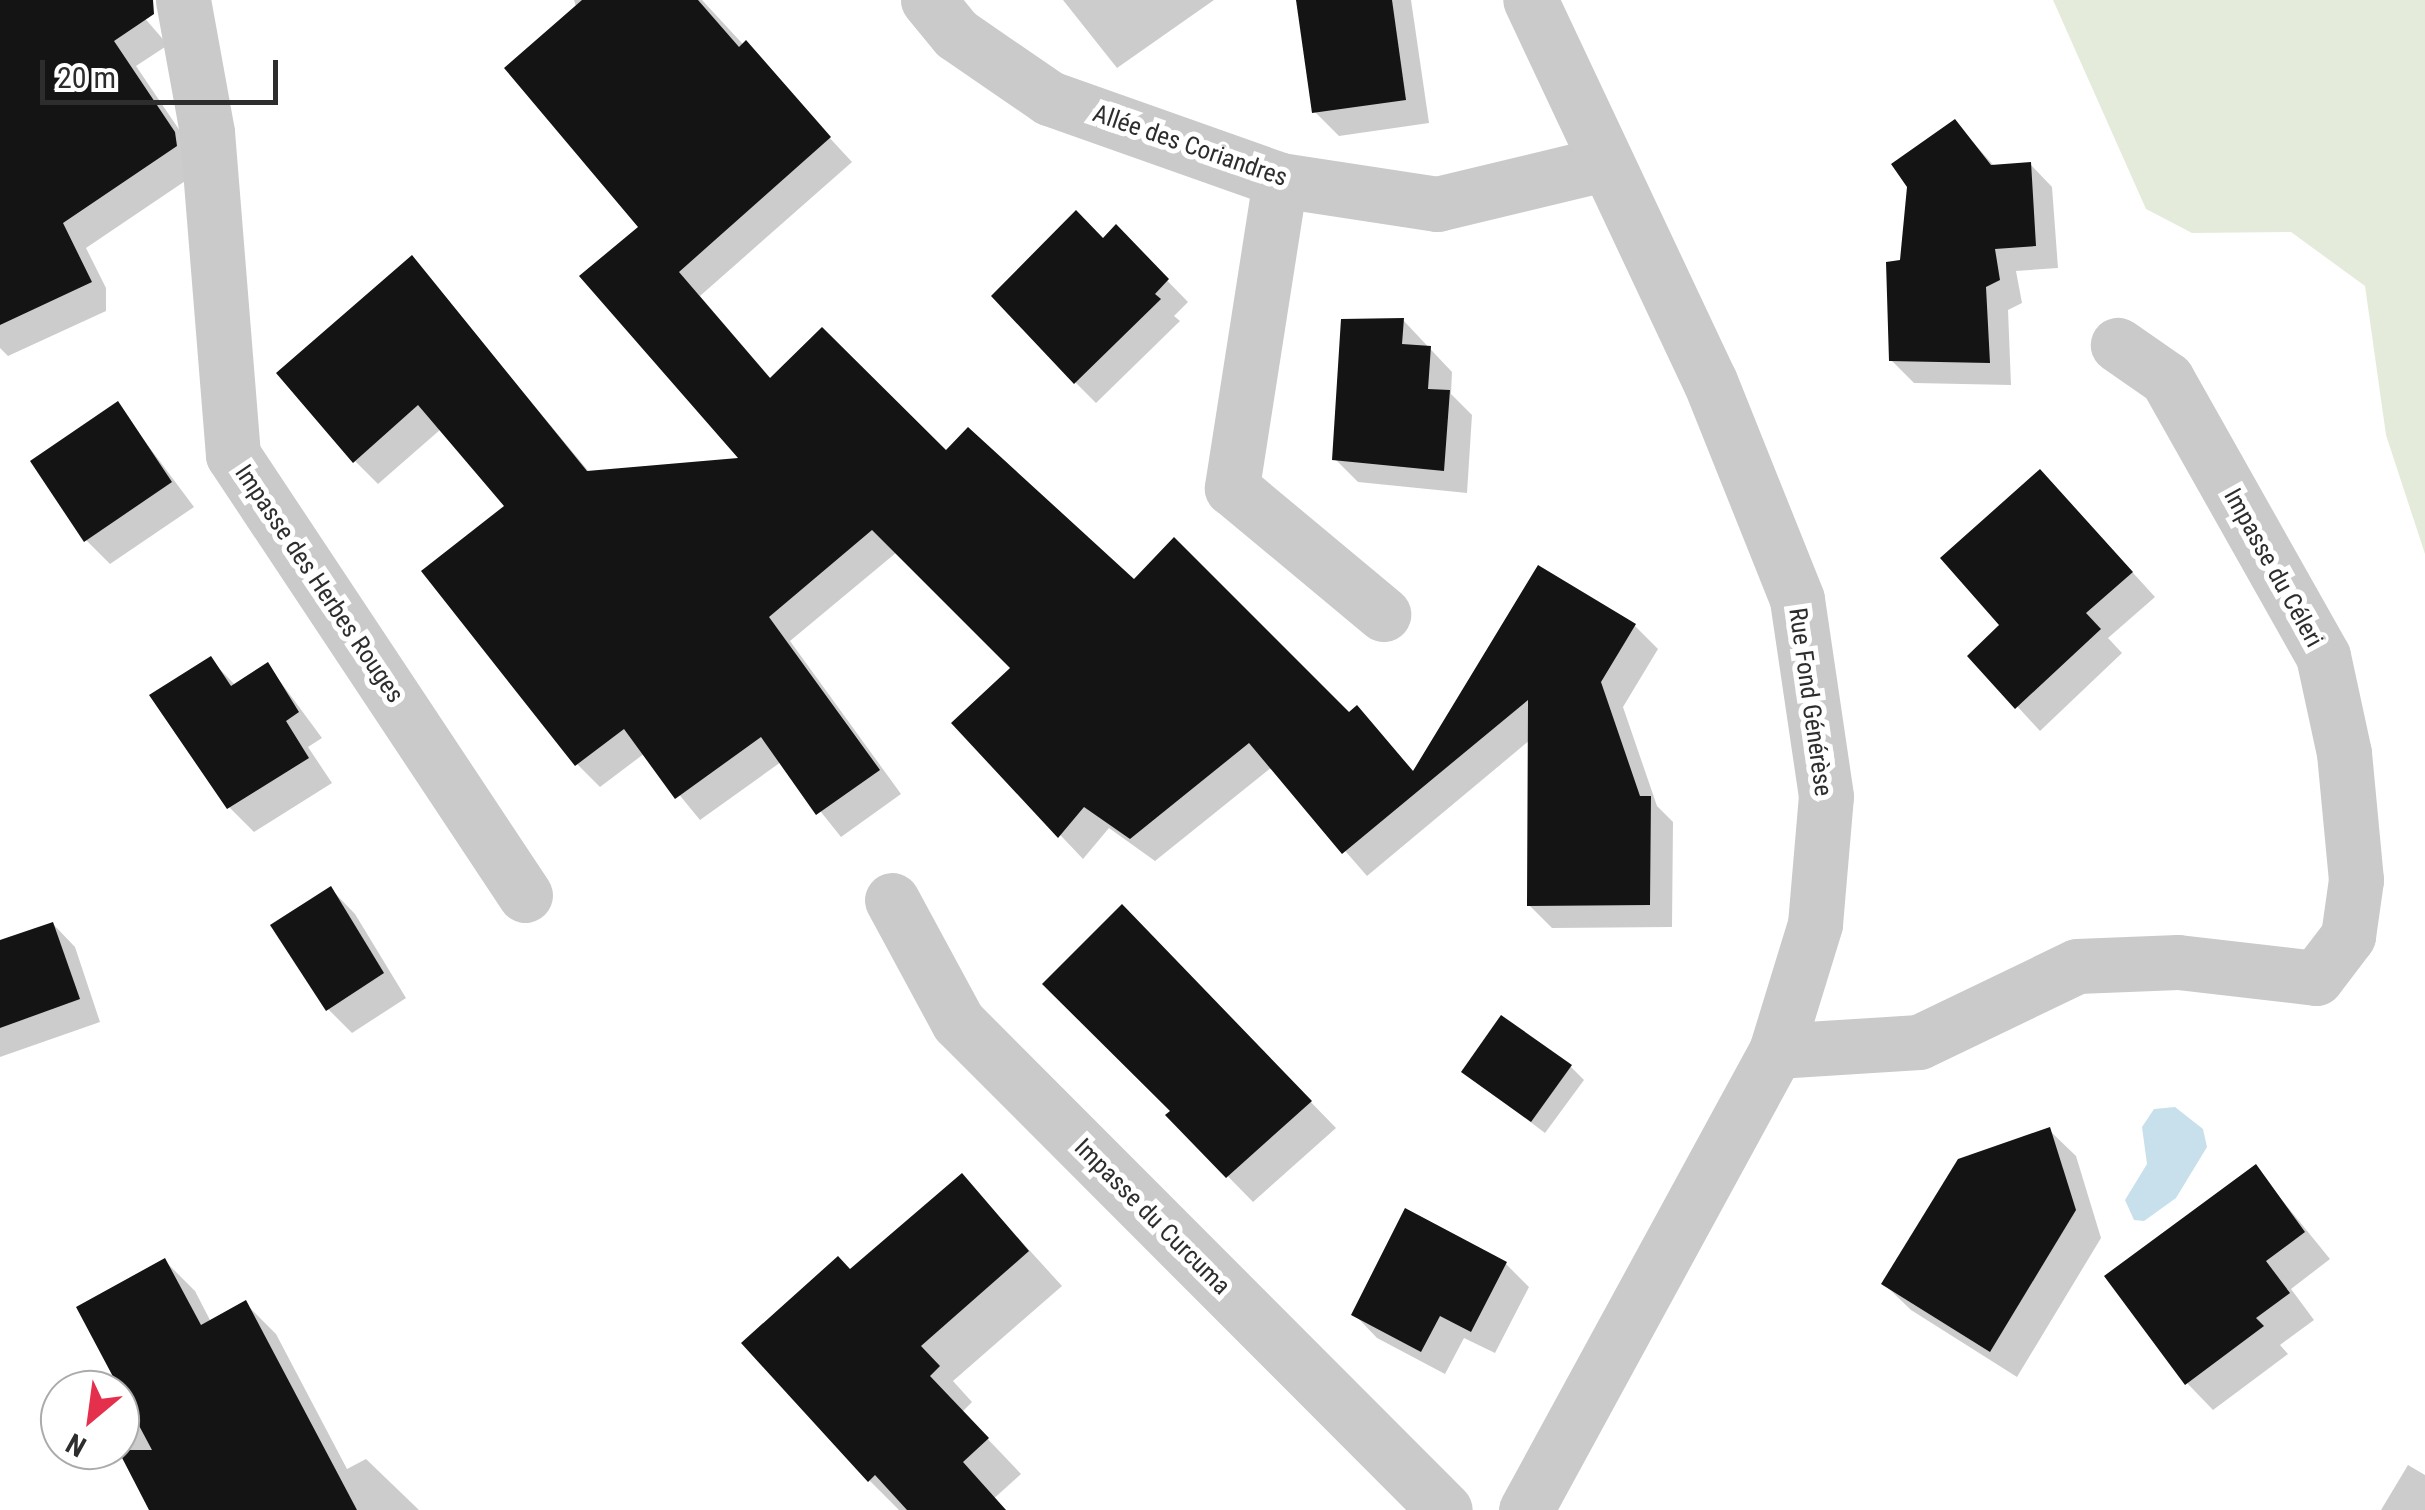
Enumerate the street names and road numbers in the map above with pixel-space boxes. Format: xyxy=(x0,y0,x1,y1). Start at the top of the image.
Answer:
street label: Allée des Coriandres xyxy=(1089,99,1291,193)
street label: Impasse des Herbes Rouges xyxy=(228,459,410,709)
street label: Impasse du Céleri xyxy=(2217,484,2329,652)
street label: Rue Fond Générèse xyxy=(1782,606,1838,798)
street label: Impasse du Curcuma xyxy=(1068,1133,1236,1301)

